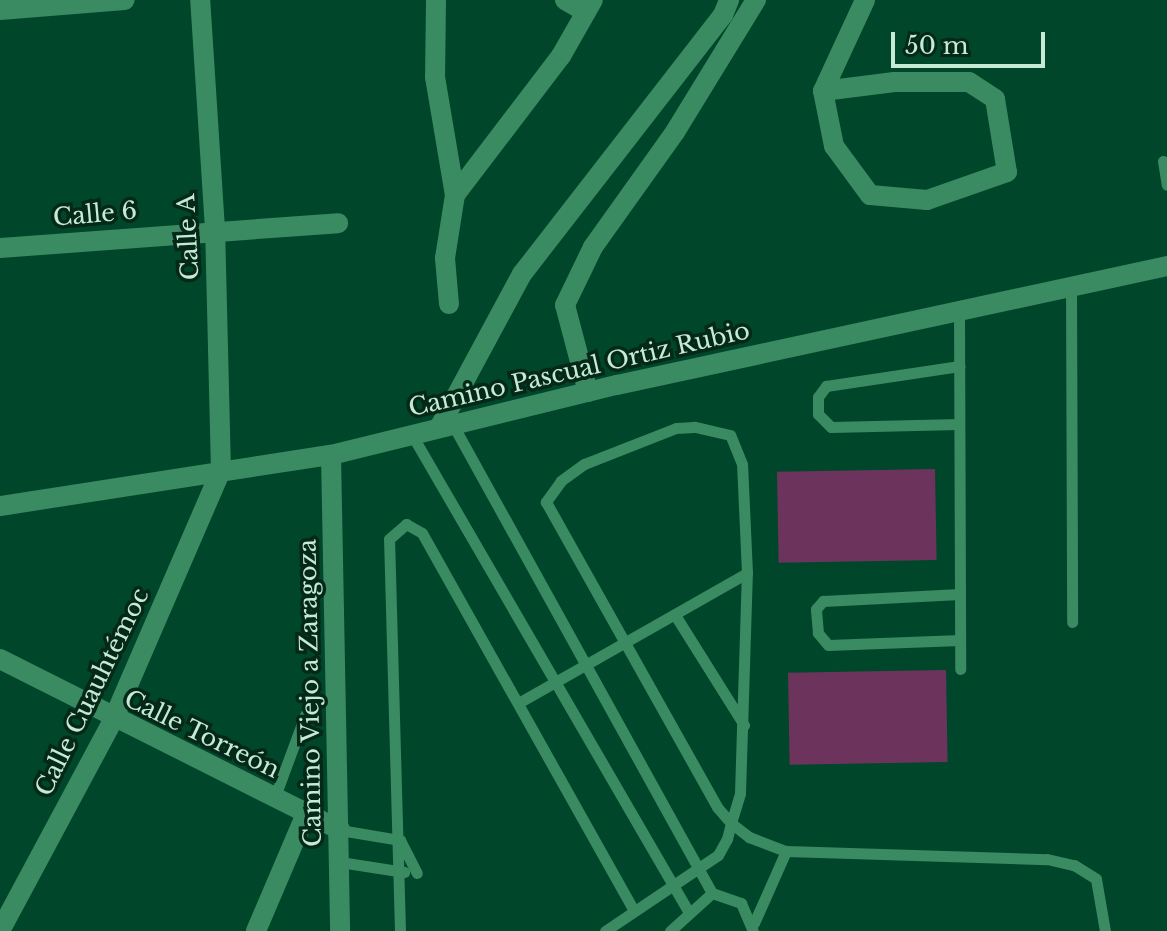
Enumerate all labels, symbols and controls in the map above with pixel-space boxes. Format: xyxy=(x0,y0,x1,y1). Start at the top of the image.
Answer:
scale bar xyxy=(895,16,1049,66)
text: 50 m xyxy=(905,31,968,60)
street label: Calle A xyxy=(171,193,205,281)
street label: Calle 6 xyxy=(52,196,138,232)
street label: Camino Pascual Ortiz Rubio xyxy=(406,316,752,422)
street label: Camino Viejo a Zaragoza xyxy=(293,538,327,848)
street label: Calle Cuauhtémoc xyxy=(29,584,155,800)
street label: Calle Torreón xyxy=(119,684,285,784)

